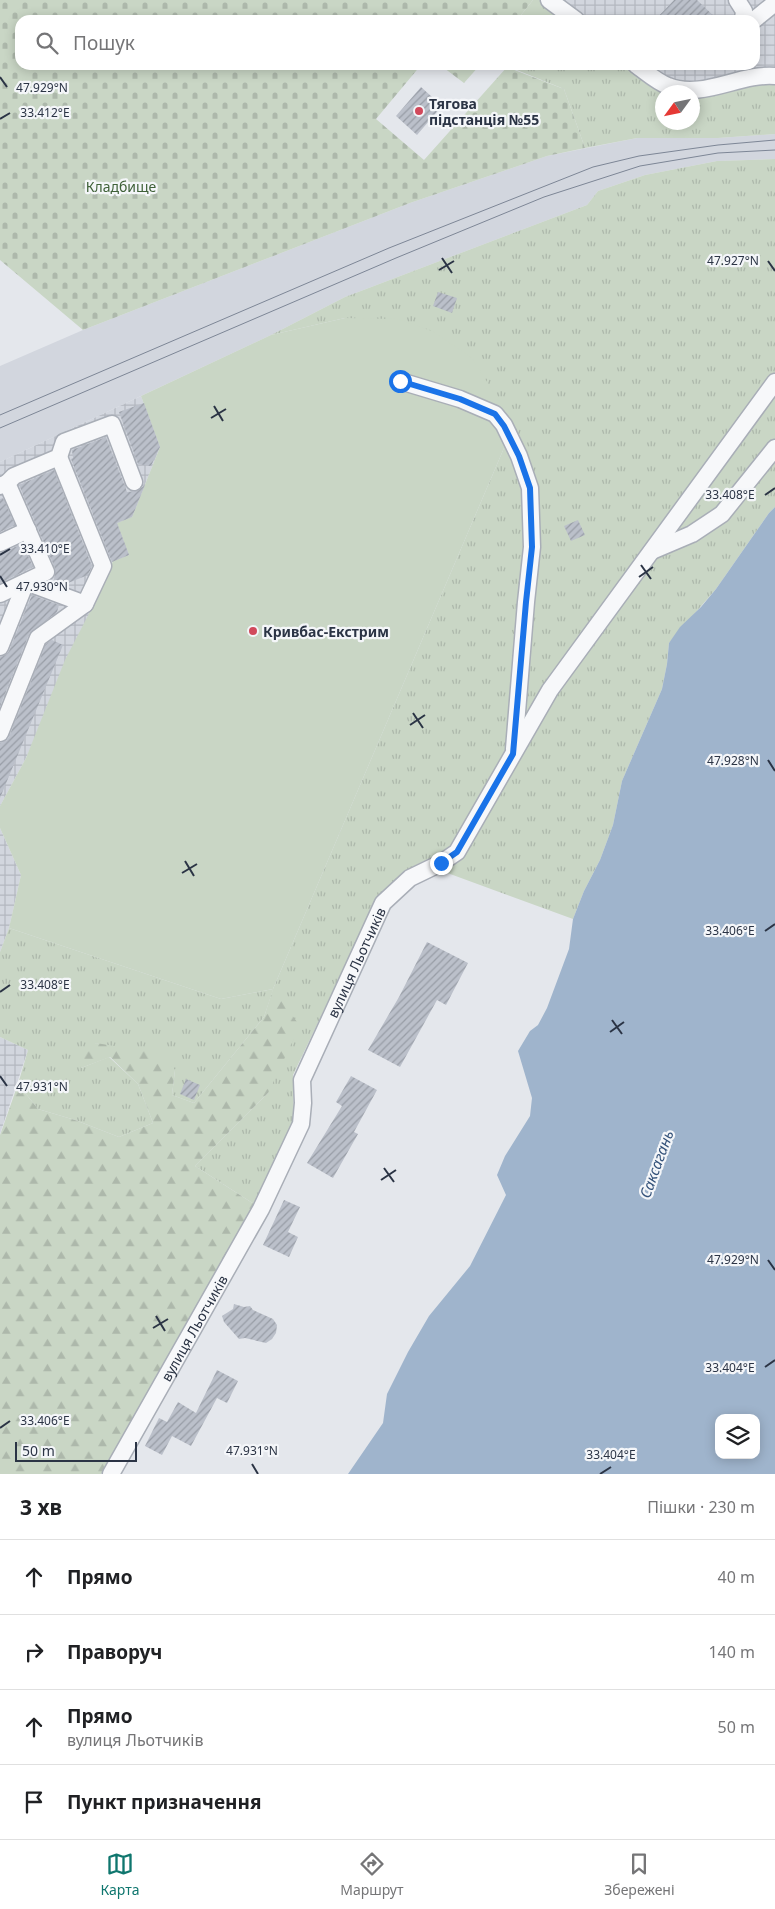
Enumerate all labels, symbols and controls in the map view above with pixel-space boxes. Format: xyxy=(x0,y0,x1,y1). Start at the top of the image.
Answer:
search box xyxy=(15,15,760,70)
icon: search xyxy=(33,29,61,57)
text: Пошук xyxy=(73,30,135,56)
text: 47.929°N xyxy=(16,79,68,96)
north arrow xyxy=(655,85,700,130)
place label: Тягова підстанція №55 xyxy=(429,94,539,129)
text: 33.412°E xyxy=(20,104,70,121)
marker: Тягова підстанція №55 xyxy=(413,105,425,117)
park label: Кладбище xyxy=(86,177,157,196)
text: 47.927°N xyxy=(707,252,759,269)
route start xyxy=(389,370,412,393)
text: 33.408°E xyxy=(705,486,755,503)
text: 33.410°E xyxy=(20,540,70,557)
text: 47.930°N xyxy=(16,578,68,595)
place label: Кривбас-Екстрим xyxy=(263,622,389,641)
marker: Кривбас-Екстрим xyxy=(247,625,259,637)
text: 47.928°N xyxy=(707,752,759,769)
route end xyxy=(430,852,453,875)
street label: вулиця Льотчиків xyxy=(322,904,389,1021)
text: 33.406°E xyxy=(705,922,755,939)
text: 33.408°E xyxy=(20,976,70,993)
text: 47.931°N xyxy=(16,1078,68,1095)
water label: Саксагань xyxy=(634,1127,678,1201)
text: 47.929°N xyxy=(707,1251,759,1268)
street label: вулиця Льотчиків xyxy=(156,1271,231,1384)
text: 33.404°E xyxy=(705,1359,755,1376)
text: 33.406°E xyxy=(20,1412,70,1429)
map controls xyxy=(715,1414,760,1459)
button: layers xyxy=(715,1414,760,1459)
scale bar xyxy=(15,1439,138,1462)
text: 50 m xyxy=(22,1441,55,1460)
text: 47.931°N xyxy=(226,1442,278,1459)
text: 33.404°E xyxy=(586,1446,636,1463)
text: 3 хв xyxy=(20,1493,62,1521)
text: Пішки · 230 m xyxy=(647,1496,755,1518)
icon: ahead xyxy=(20,1563,48,1591)
text: Прямо xyxy=(67,1564,133,1590)
text: 40 m xyxy=(718,1566,755,1588)
icon: right xyxy=(20,1638,48,1666)
text: Праворуч xyxy=(67,1639,162,1665)
text: 140 m xyxy=(708,1641,755,1663)
text: Прямо xyxy=(67,1703,133,1729)
icon: ahead xyxy=(20,1713,48,1741)
text: 50 m xyxy=(718,1716,755,1738)
text: вулиця Льотчиків xyxy=(67,1729,203,1751)
icon: arrive xyxy=(20,1788,48,1816)
text: Пункт призначення xyxy=(67,1789,261,1815)
tab: Карта xyxy=(100,1850,139,1899)
tab: Маршрут xyxy=(340,1850,403,1899)
tab: Збережені xyxy=(604,1850,675,1899)

